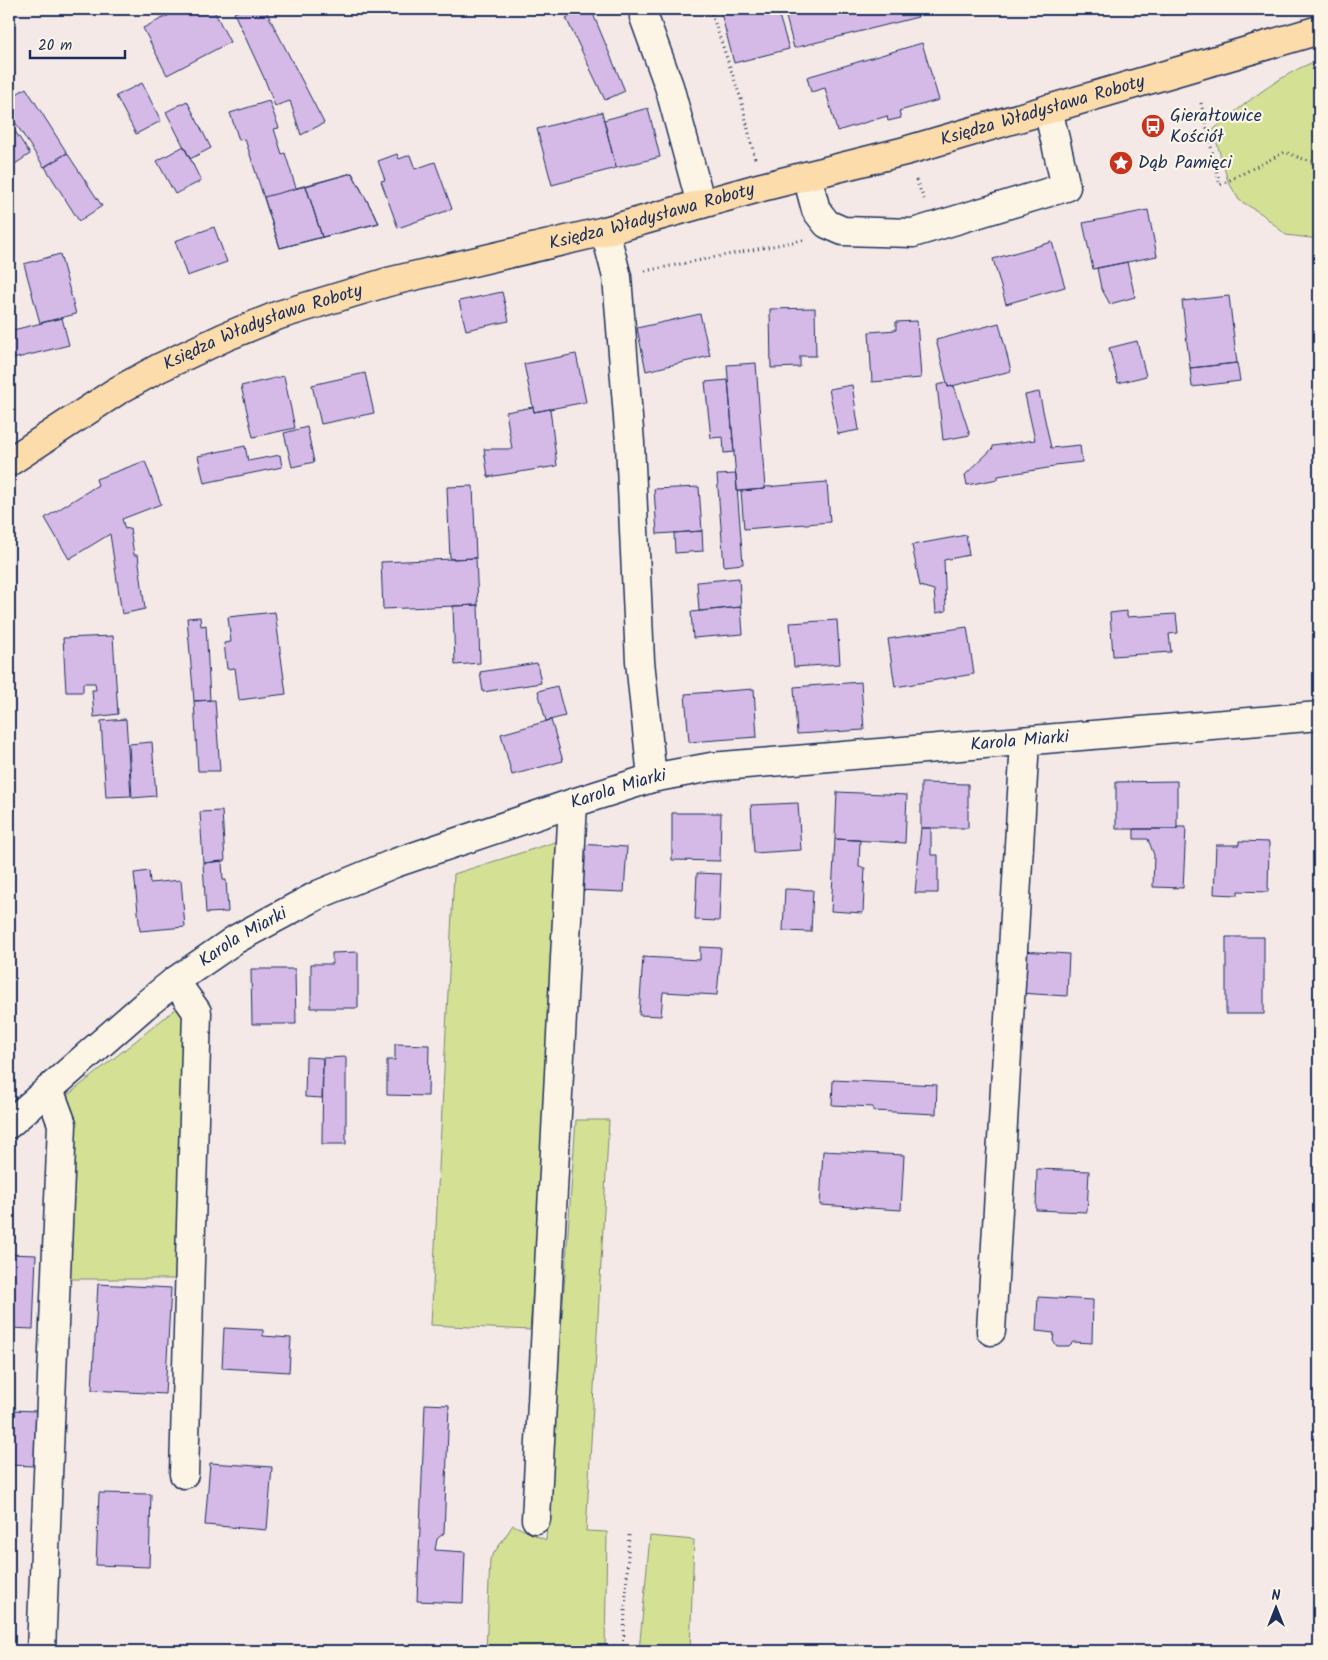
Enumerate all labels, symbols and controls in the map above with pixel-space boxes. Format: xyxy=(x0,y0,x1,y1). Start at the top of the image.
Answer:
scale bar xyxy=(30,28,125,60)
text: 20 m xyxy=(38,34,72,58)
street label: Księdza Władysława Roboty xyxy=(937,67,1149,154)
place label: Gierałtowice Kościół xyxy=(1170,102,1262,152)
bus stop icon: Gierałtowice Kościół xyxy=(1140,113,1166,139)
place label: Dąb Pamięci xyxy=(1138,149,1232,178)
place icon: Dąb Pamięci xyxy=(1108,150,1134,176)
street label: Księdza Władysława Roboty xyxy=(546,175,758,258)
street label: Księdza Władysława Roboty xyxy=(158,276,367,379)
street label: Karola Miarki xyxy=(969,722,1071,760)
street label: Karola Miarki xyxy=(567,761,669,817)
street label: Karola Miarki xyxy=(193,899,293,975)
north arrow xyxy=(1250,1582,1300,1632)
text: N xyxy=(1272,1585,1281,1607)

